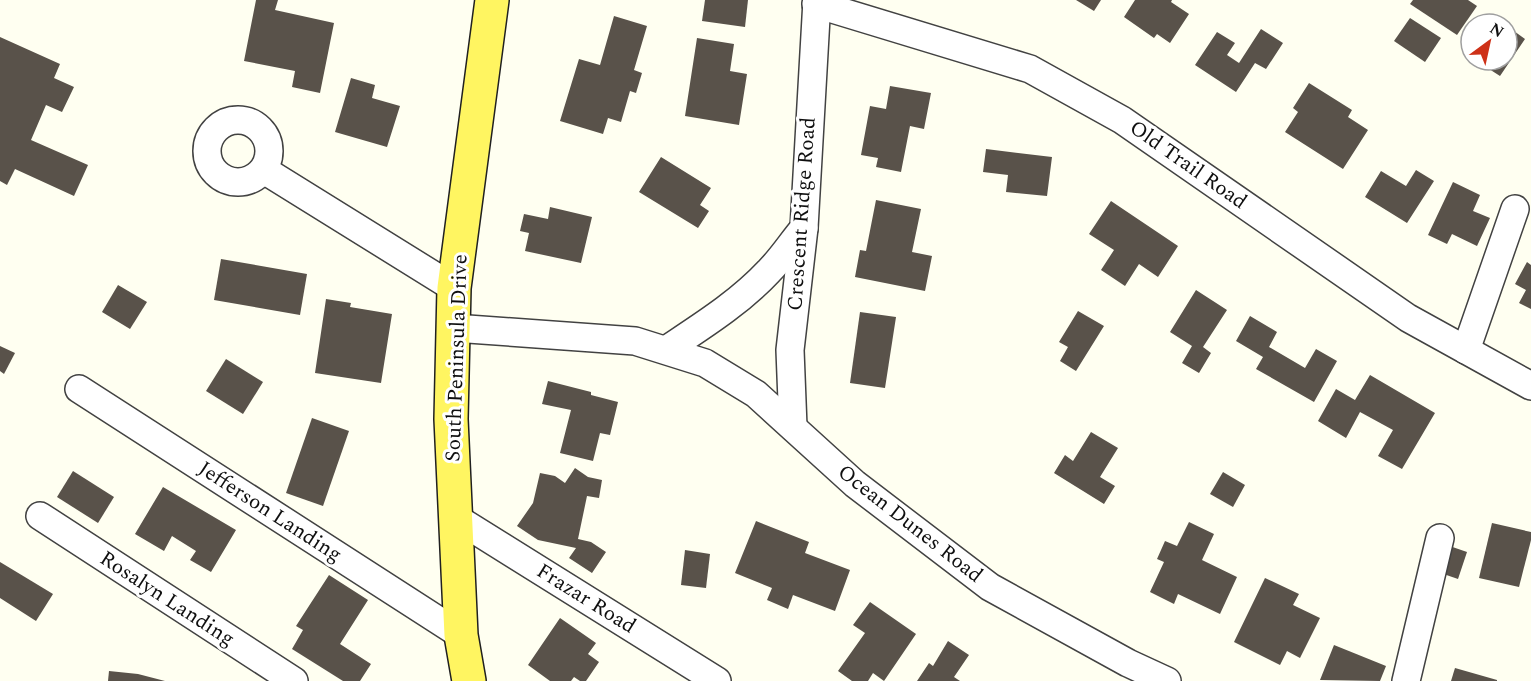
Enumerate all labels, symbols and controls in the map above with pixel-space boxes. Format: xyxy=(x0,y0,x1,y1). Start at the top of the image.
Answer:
north arrow xyxy=(1459,12,1519,72)
text: N xyxy=(1485,17,1509,44)
street label: Old Trail Road xyxy=(1122,112,1254,218)
street label: Crescent Ridge Road xyxy=(779,116,825,312)
street label: South Peninsula Drive xyxy=(437,254,477,462)
street label: Jefferson Landing xyxy=(192,453,348,571)
street label: Ocean Dunes Road xyxy=(830,457,990,591)
street label: Rosalyn Landing xyxy=(93,543,241,655)
street label: Frazar Road xyxy=(530,556,642,642)

